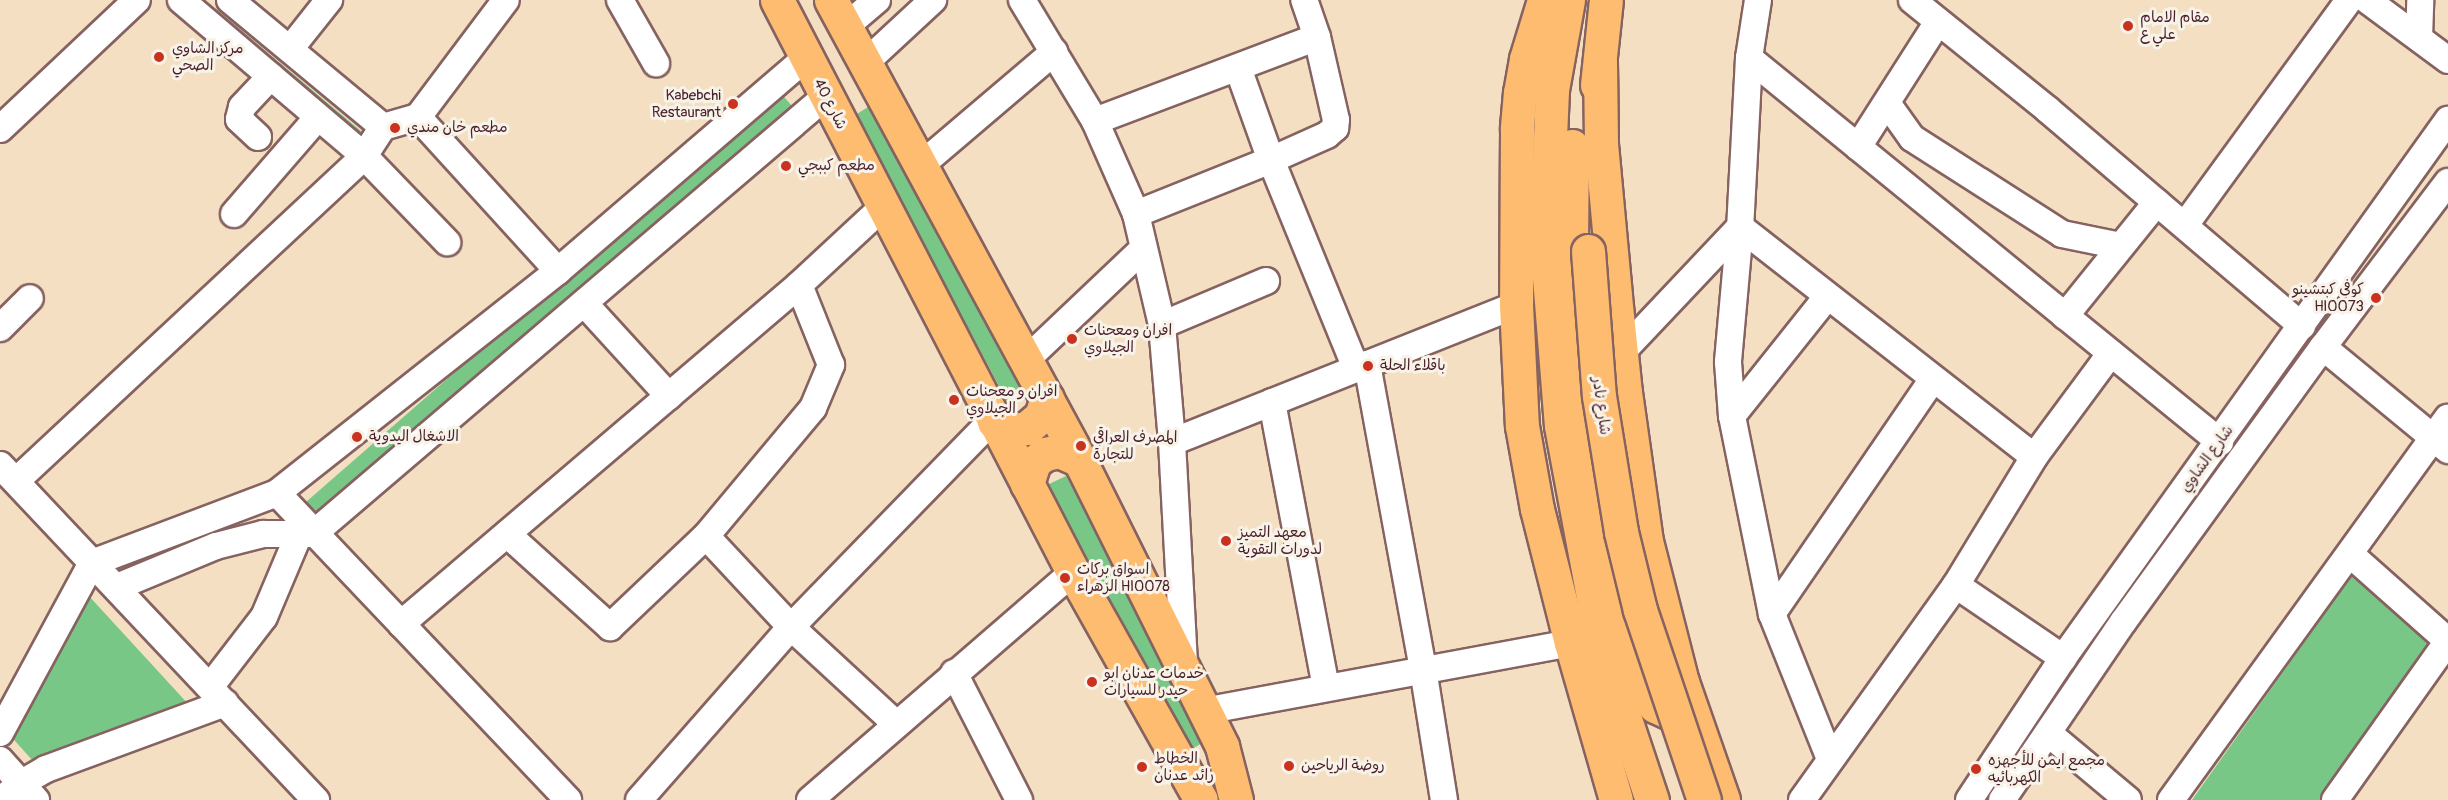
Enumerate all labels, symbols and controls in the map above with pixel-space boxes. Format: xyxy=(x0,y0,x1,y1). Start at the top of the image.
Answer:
place label: مقام الامام علي ع xyxy=(2140,8,2210,43)
marker: مقام الامام علي ع xyxy=(2121,19,2135,33)
place label: مركز الشاوي الصحي xyxy=(172,39,243,74)
marker: مركز الشاوي الصحي xyxy=(150,48,168,66)
street label: شارع 40 xyxy=(810,76,850,132)
place label: Kabebchi Restaurant xyxy=(652,86,721,121)
marker: Kabebchi Restaurant xyxy=(726,97,740,111)
place label: مطعم خان مندي xyxy=(407,119,508,137)
marker: مطعم خان مندي xyxy=(388,121,402,135)
place label: مطعم كببجي xyxy=(798,157,875,175)
marker: مطعم كببجي xyxy=(779,159,793,173)
place label: كوفي كبتشينو Hl0073 xyxy=(2292,280,2364,315)
marker: كوفي كبتشينو Hl0073 xyxy=(2369,291,2383,305)
place label: افران ومعجنات الجيلاوي xyxy=(1084,321,1172,356)
marker: افران ومعجنات الجيلاوي xyxy=(1065,332,1079,346)
place label: باقلاء الحلة xyxy=(1380,357,1446,375)
marker: باقلاء الحلة xyxy=(1361,359,1375,373)
street label: شارع نادر xyxy=(1588,376,1614,436)
place label: افران و معجنات الجيلاوي xyxy=(966,382,1057,417)
marker: افران و معجنات الجيلاوي xyxy=(947,393,961,407)
street label: شارع الشاوي xyxy=(2177,422,2237,496)
place label: الاشغال اليدوية xyxy=(369,428,459,446)
place label: المصرف العراقي للتجارة xyxy=(1093,428,1177,463)
marker: الاشغال اليدوية xyxy=(350,430,364,444)
marker: المصرف العراقي للتجارة xyxy=(1074,439,1088,453)
place label: معهد التميز لدورات التقوية xyxy=(1238,523,1322,558)
marker: معهد التميز لدورات التقوية xyxy=(1219,534,1233,548)
place label: اسواق بركات الزهراء Hl0078 xyxy=(1077,560,1170,595)
marker: اسواق بركات الزهراء Hl0078 xyxy=(1058,571,1072,585)
place label: خدمات عدنان ابو حيدر للسيارات xyxy=(1104,664,1204,699)
marker: خدمات عدنان ابو حيدر للسيارات xyxy=(1085,675,1099,689)
place label: الخطاط رائد عدنان xyxy=(1154,749,1214,784)
place label: مجمع ايمن للأجهزه الكهربائيه xyxy=(1988,751,2105,786)
place label: روضة الرياحين xyxy=(1301,757,1385,775)
marker: روضة الرياحين xyxy=(1282,759,1296,773)
marker: الخطاط رائد عدنان xyxy=(1135,760,1149,774)
marker: مجمع ايمن للأجهزه الكهربائيه xyxy=(1969,762,1983,776)

